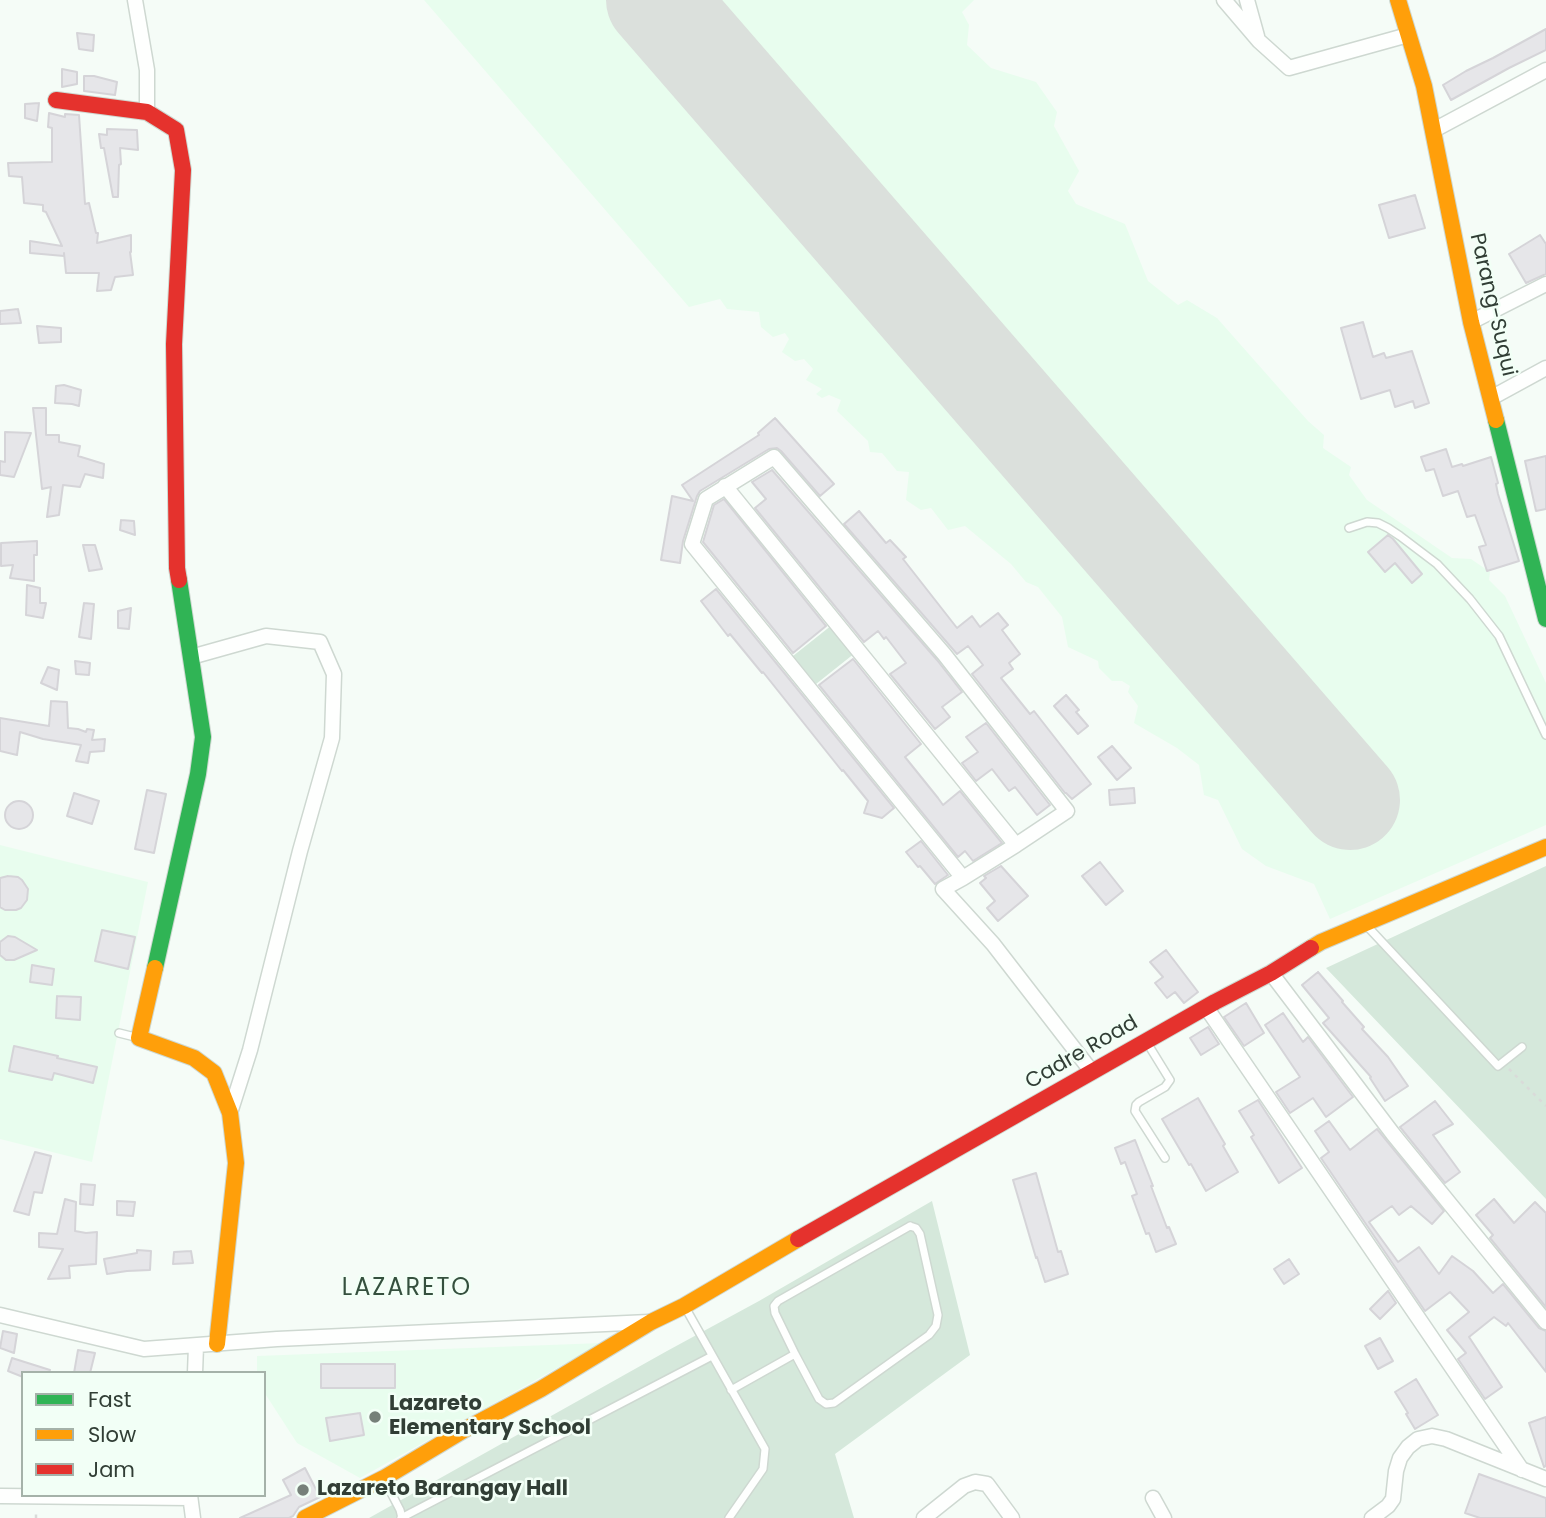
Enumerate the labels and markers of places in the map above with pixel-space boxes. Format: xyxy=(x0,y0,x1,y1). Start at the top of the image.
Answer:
place label: Lazareto Elementary School xyxy=(389,1392,591,1442)
marker: Lazareto Elementary School xyxy=(367,1409,383,1425)
place label: Lazareto Barangay Hall xyxy=(317,1477,568,1503)
marker: Lazareto Barangay Hall xyxy=(295,1482,311,1498)

